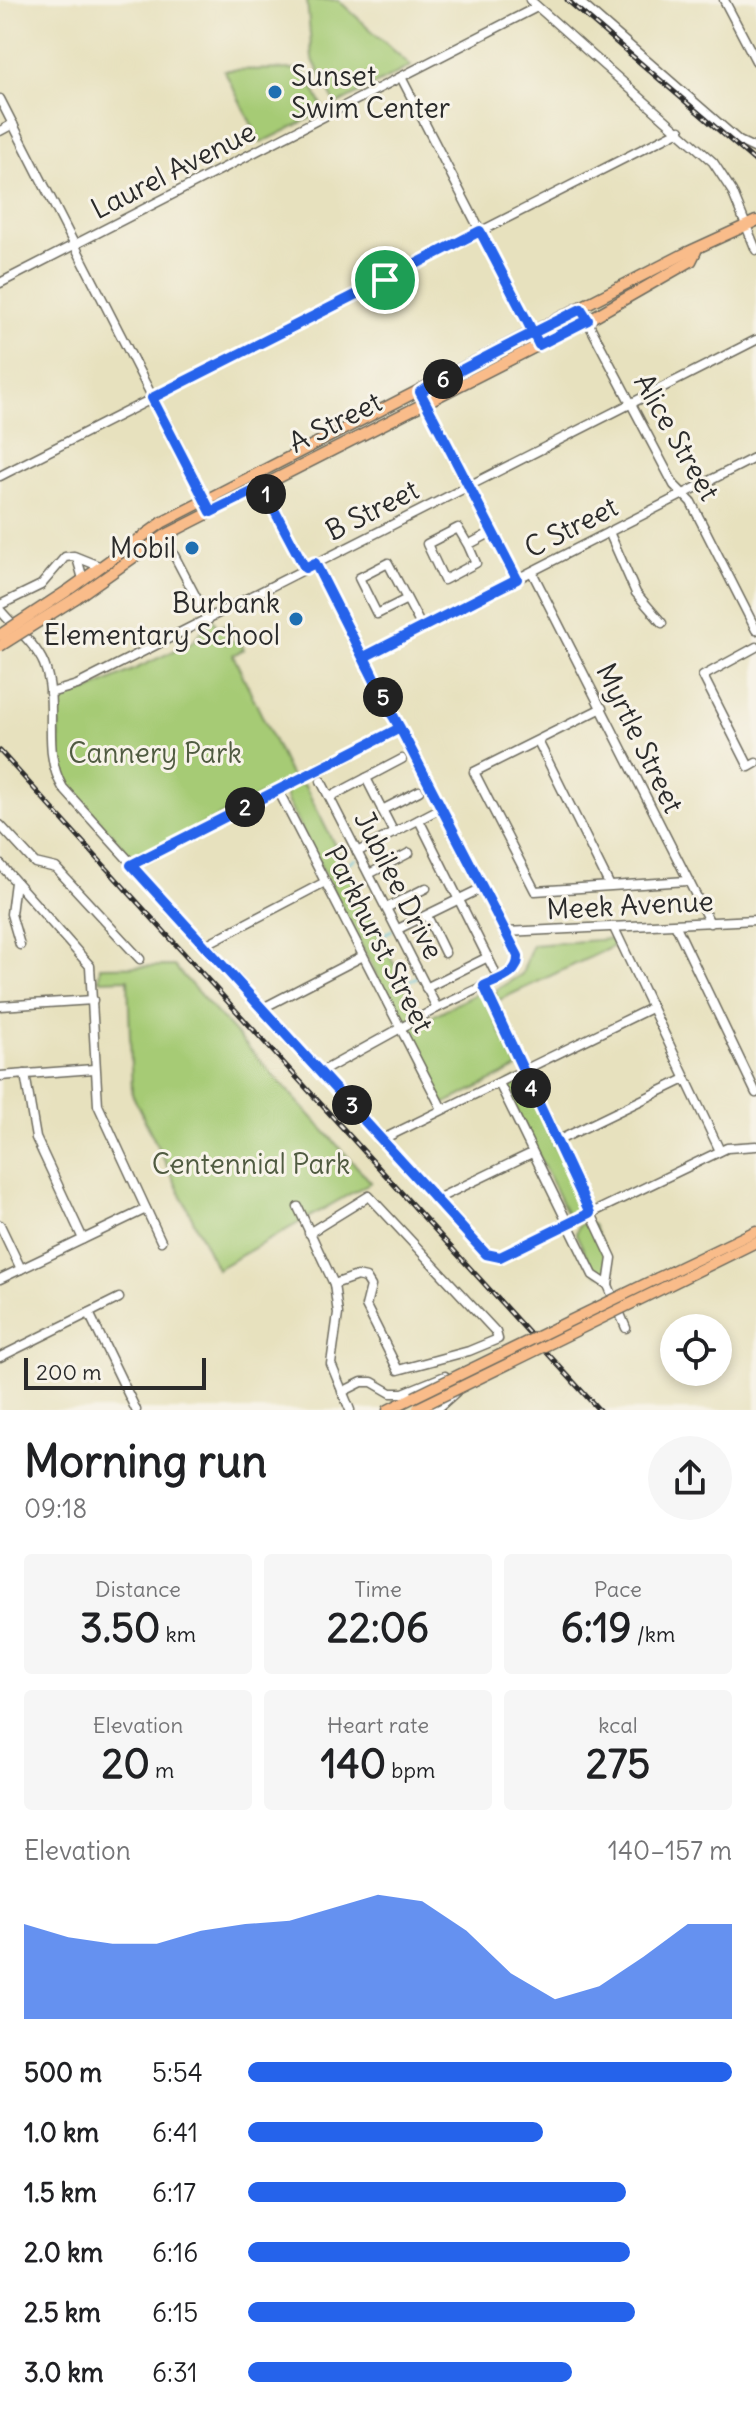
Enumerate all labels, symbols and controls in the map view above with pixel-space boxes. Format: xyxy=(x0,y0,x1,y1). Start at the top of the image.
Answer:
place label: Sunset Swim Center xyxy=(291,58,450,126)
marker: Sunset Swim Center xyxy=(266,83,284,101)
street label: Laurel Avenue xyxy=(85,113,261,227)
pin xyxy=(351,246,419,314)
icon: arrive xyxy=(363,258,407,302)
pin: 6 xyxy=(423,359,463,399)
text: 6 xyxy=(437,365,449,393)
street label: Alice Street xyxy=(626,367,728,507)
street label: A Street xyxy=(283,383,387,461)
street label: B Street xyxy=(319,471,425,549)
pin: 1 xyxy=(246,474,286,514)
text: 1 xyxy=(262,480,270,508)
street label: C Street xyxy=(518,488,624,566)
place label: Mobil xyxy=(110,530,176,566)
marker: Mobil xyxy=(183,539,201,557)
place label: Burbank Elementary School xyxy=(43,585,280,653)
marker: Burbank Elementary School xyxy=(287,610,305,628)
street label: Myrtle Street xyxy=(588,657,692,819)
pin: 5 xyxy=(363,677,403,717)
text: 5 xyxy=(377,683,389,711)
park label: Cannery Park xyxy=(68,735,242,771)
pin: 2 xyxy=(225,787,265,827)
text: 2 xyxy=(239,793,251,821)
street label: Jubilee Drive xyxy=(346,805,452,965)
street label: Parkhurst Street xyxy=(316,839,442,1039)
street label: Meek Avenue xyxy=(545,883,715,927)
pin: 4 xyxy=(511,1068,551,1108)
text: 4 xyxy=(525,1074,537,1102)
pin: 3 xyxy=(332,1085,372,1125)
text: 3 xyxy=(346,1091,358,1119)
park label: Centennial Park xyxy=(152,1146,350,1182)
map controls xyxy=(660,1314,732,1386)
button: locate xyxy=(660,1314,732,1386)
scale bar xyxy=(24,1354,206,1390)
text: 200 m xyxy=(36,1358,102,1386)
text: Morning run xyxy=(24,1434,267,1489)
button: share xyxy=(648,1436,732,1520)
text: 09:18 xyxy=(24,1492,87,1525)
text: Distance xyxy=(95,1575,181,1603)
text: Time xyxy=(354,1575,402,1603)
text: Pace xyxy=(594,1575,642,1603)
text: 3.50 xyxy=(80,1603,160,1653)
text: 22:06 xyxy=(327,1603,429,1653)
text: 6:19 xyxy=(561,1603,632,1653)
text: km xyxy=(160,1620,196,1648)
text: /km xyxy=(632,1620,675,1648)
text: Elevation xyxy=(93,1711,183,1739)
text: Heart rate xyxy=(327,1711,429,1739)
text: kcal xyxy=(598,1711,638,1739)
text: 20 xyxy=(102,1739,150,1789)
text: 140 xyxy=(321,1739,386,1789)
text: 275 xyxy=(586,1739,650,1789)
text: m xyxy=(150,1756,174,1784)
text: bpm xyxy=(386,1756,435,1784)
text: Elevation xyxy=(24,1834,131,1867)
text: 140–157 m xyxy=(608,1834,732,1867)
text: 500 m xyxy=(24,2056,102,2089)
text: 5:54 xyxy=(152,2056,203,2089)
text: 1.0 km xyxy=(24,2116,99,2149)
text: 6:41 xyxy=(152,2116,198,2149)
text: 1.5 km xyxy=(24,2176,97,2209)
text: 6:17 xyxy=(152,2176,196,2209)
text: 2.0 km xyxy=(24,2236,103,2269)
text: 6:16 xyxy=(152,2236,198,2269)
text: 2.5 km xyxy=(24,2296,101,2329)
text: 6:15 xyxy=(152,2296,198,2329)
text: 3.0 km xyxy=(24,2356,104,2389)
text: 6:31 xyxy=(152,2356,198,2389)

